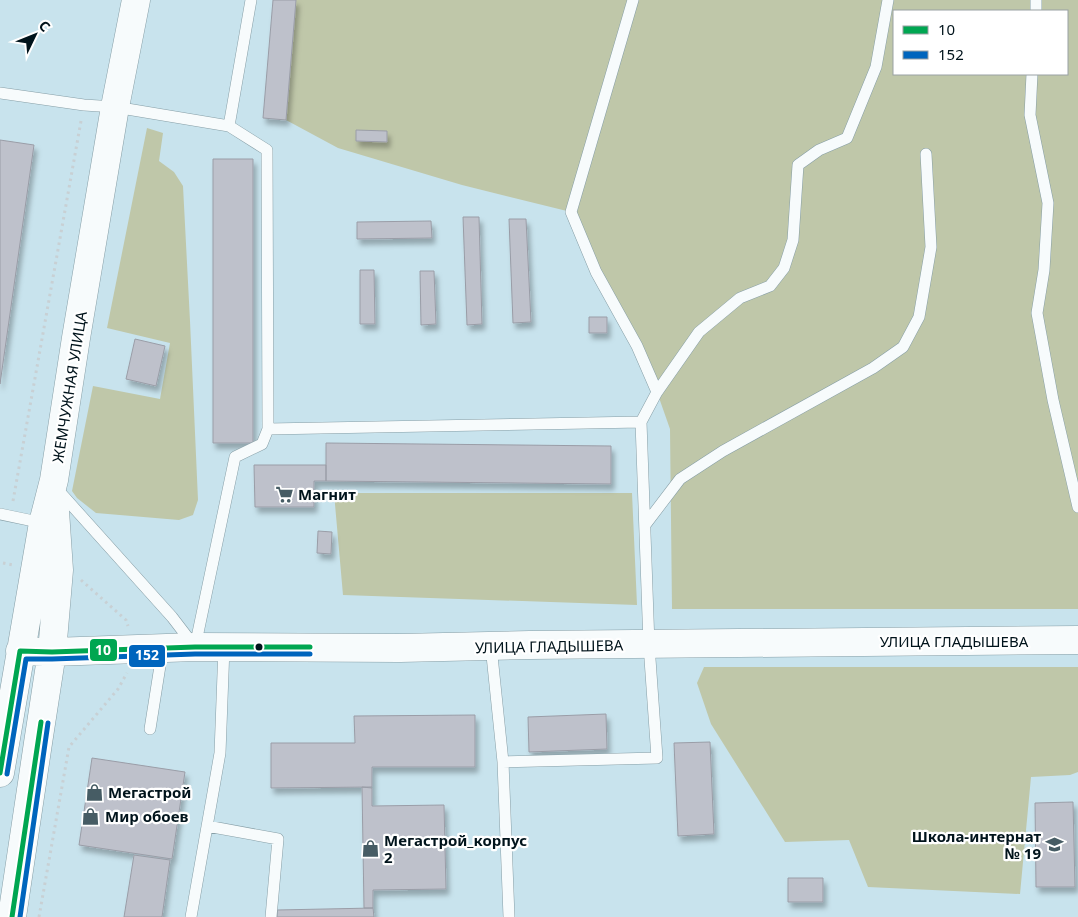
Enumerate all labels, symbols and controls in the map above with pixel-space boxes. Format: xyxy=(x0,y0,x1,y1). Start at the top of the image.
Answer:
north arrow xyxy=(10,10,60,60)
legend xyxy=(893,10,1068,75)
text: С xyxy=(35,16,55,36)
text: 10 xyxy=(938,19,955,39)
text: 152 xyxy=(938,44,964,64)
street label: ЖЕМЧУЖНАЯ УЛИЦА xyxy=(47,309,91,464)
supermarket icon: Магнит xyxy=(274,484,294,504)
place label: Магнит xyxy=(298,484,356,504)
street label: УЛИЦА ГЛАДЫШЕВА xyxy=(880,631,1029,651)
street label: УЛИЦА ГЛАДЫШЕВА xyxy=(475,635,624,657)
line badge: 10 xyxy=(89,638,118,662)
text: 10 xyxy=(95,640,111,659)
unlabelled marker xyxy=(254,642,264,652)
line badge: 152 xyxy=(128,644,166,668)
text: 152 xyxy=(135,645,159,664)
shop icon: Мегастрой xyxy=(84,782,104,802)
place label: Мегастрой xyxy=(108,782,191,802)
shop icon: Мир обоев xyxy=(81,806,101,826)
place label: Мир обоев xyxy=(105,806,188,826)
place label: Школа-интернат № 19 xyxy=(912,826,1041,863)
place label: Мегастрой_корпус 2 xyxy=(384,830,527,867)
school or university icon: Школа-интернат № 19 xyxy=(1045,835,1065,855)
shop icon: Мегастрой_корпус 2 xyxy=(360,839,380,859)

